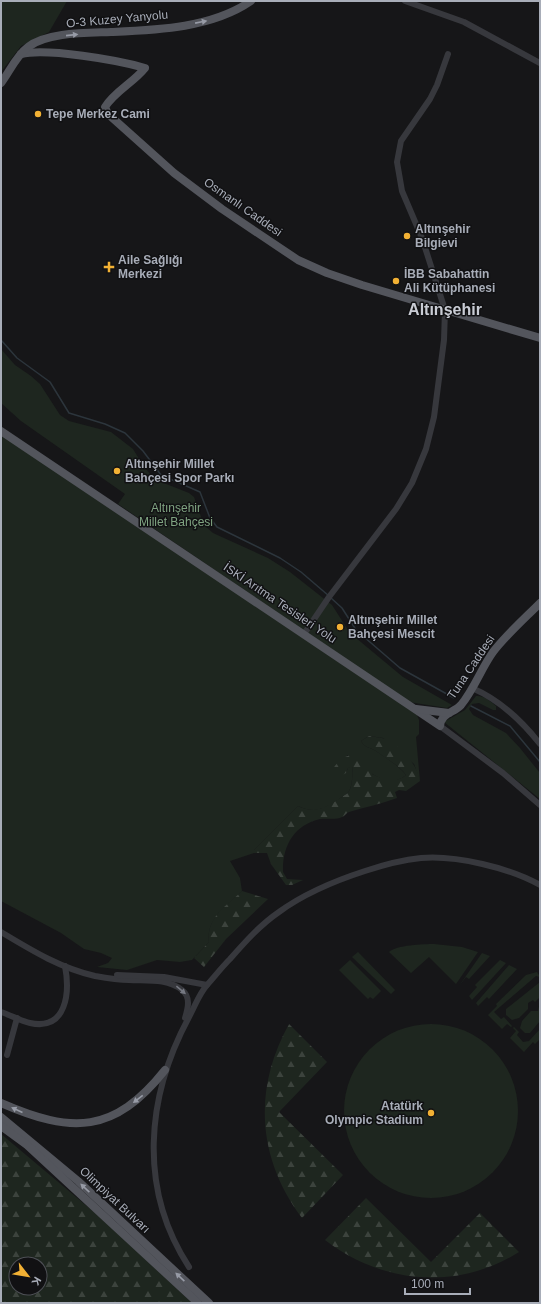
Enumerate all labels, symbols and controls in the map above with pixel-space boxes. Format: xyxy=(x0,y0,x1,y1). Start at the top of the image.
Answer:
street label: O-3 Kuzey Yanyolu xyxy=(65,8,169,30)
one-way arrow xyxy=(195,18,207,24)
one-way arrow xyxy=(66,31,78,38)
place label: Tepe Merkez Cami xyxy=(46,107,150,121)
marker: Tepe Merkez Cami xyxy=(33,109,43,119)
street label: Osmanlı Caddesi xyxy=(201,175,285,239)
place label: Altınşehir Bilgievi xyxy=(415,222,471,250)
marker: Altınşehir Bilgievi xyxy=(402,231,412,241)
place label: Aile Sağlığı Merkezi xyxy=(118,253,183,281)
marker: Aile Sağlığı Merkezi xyxy=(103,261,115,273)
place label: İBB Sabahattin Ali Kütüphanesi xyxy=(404,266,495,295)
marker: İBB Sabahattin Ali Kütüphanesi xyxy=(391,276,401,286)
district label: Altınşehir xyxy=(408,301,482,318)
place label: Altınşehir Millet Bahçesi Spor Parkı xyxy=(125,457,234,485)
marker: Altınşehir Millet Bahçesi Spor Parkı xyxy=(112,466,122,476)
park label: Altınşehir Millet Bahçesi xyxy=(139,501,213,529)
street label: İSKİ Arıtma Tesisleri Yolu xyxy=(221,560,339,646)
place label: Altınşehir Millet Bahçesi Mescit xyxy=(348,613,437,641)
marker: Altınşehir Millet Bahçesi Mescit xyxy=(335,622,345,632)
street label: Tuna Caddesi xyxy=(444,632,498,702)
one-way arrow xyxy=(175,986,186,995)
one-way arrow xyxy=(133,1095,144,1103)
place label: Atatürk Olympic Stadium xyxy=(325,1099,423,1127)
one-way arrow xyxy=(11,1107,22,1113)
marker: Atatürk Olympic Stadium xyxy=(426,1108,436,1118)
street label: Olimpiyat Bulvarı xyxy=(77,1164,153,1236)
one-way arrow xyxy=(80,1183,90,1193)
north arrow xyxy=(8,1256,48,1296)
scale bar xyxy=(405,1270,470,1296)
one-way arrow xyxy=(175,1272,185,1282)
text: K xyxy=(29,1275,44,1288)
text: 100 m xyxy=(411,1277,444,1291)

